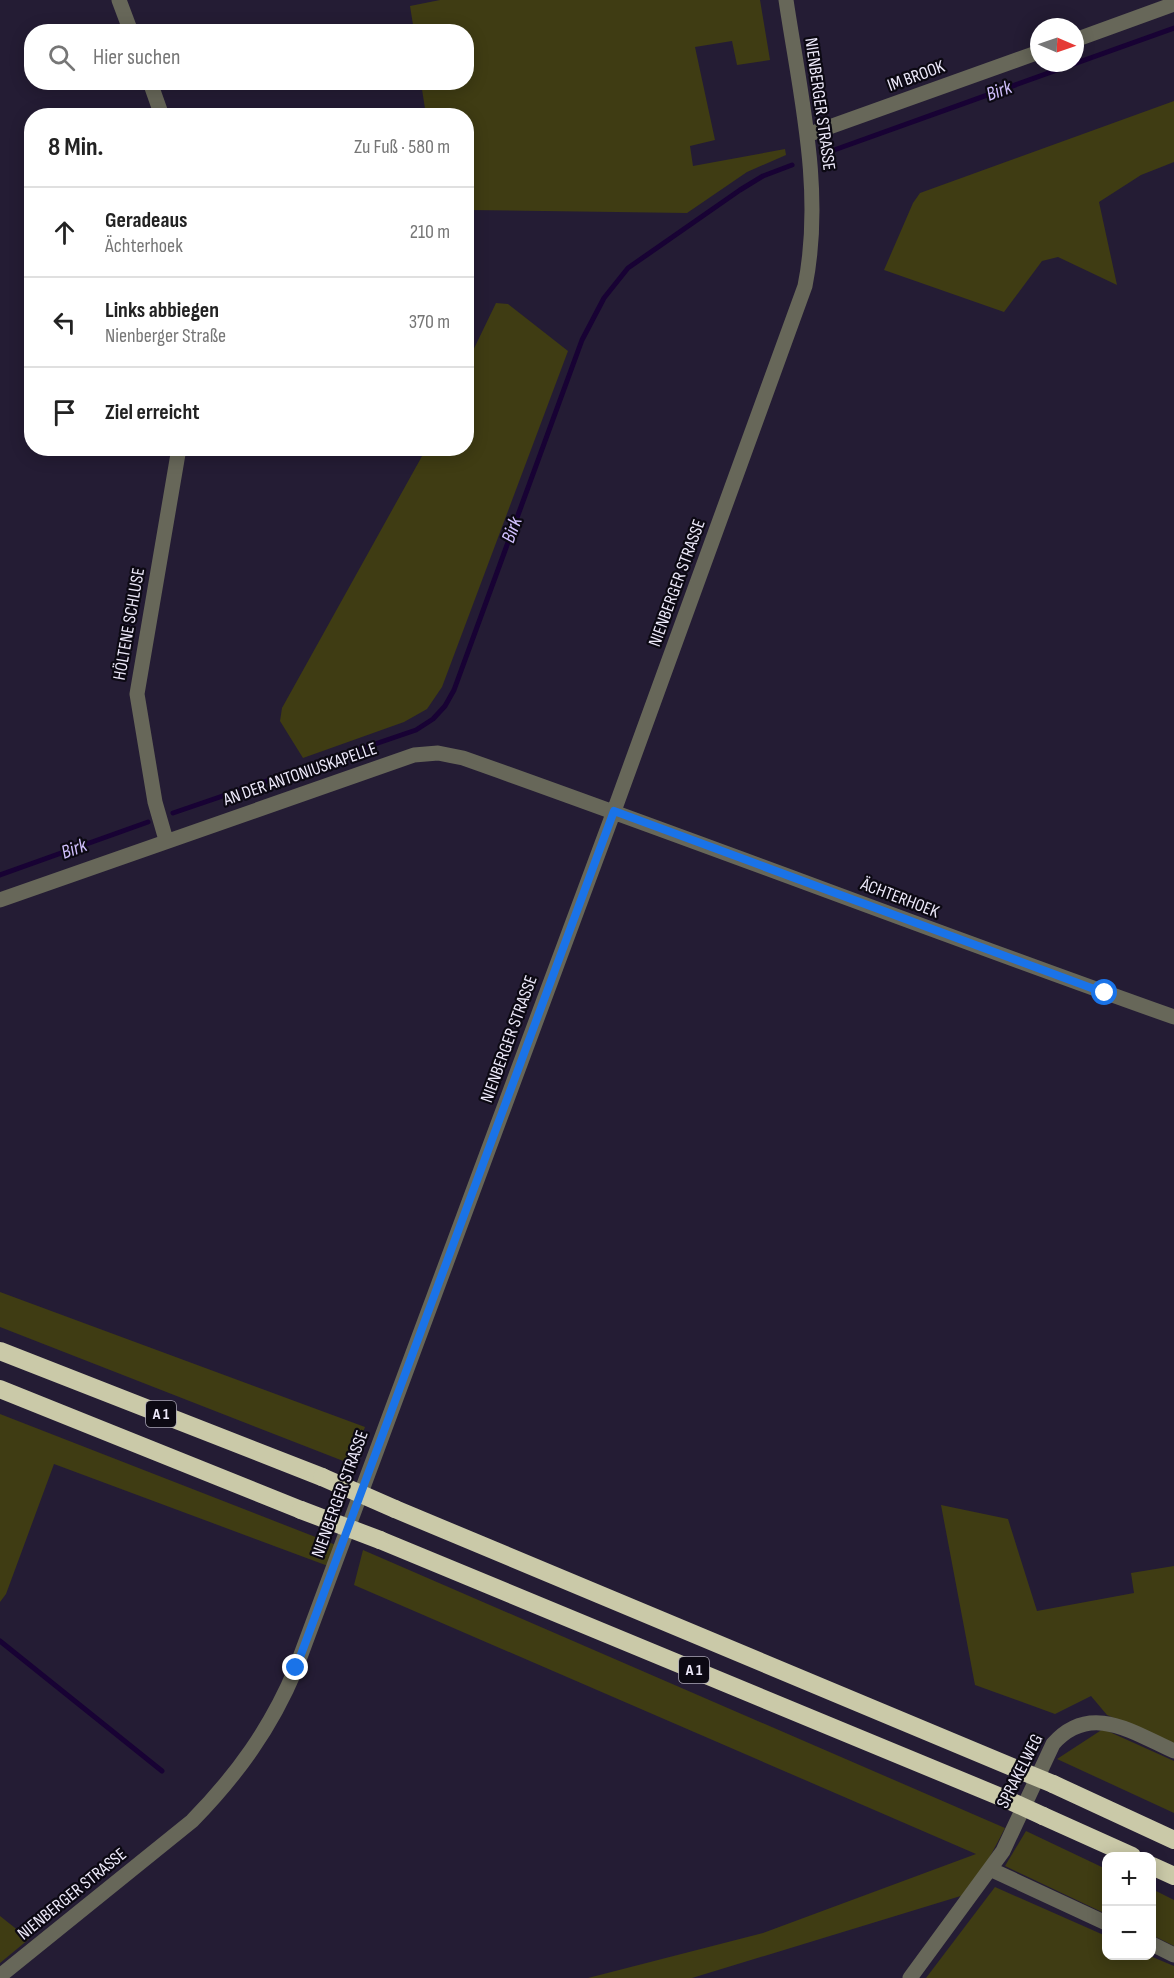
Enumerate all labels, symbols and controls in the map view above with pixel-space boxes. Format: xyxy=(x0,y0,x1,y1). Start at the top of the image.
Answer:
north arrow xyxy=(1030,18,1084,72)
search box xyxy=(24,24,474,90)
street label: NIENBERGER STRASSE xyxy=(800,36,840,172)
icon: search xyxy=(45,41,78,74)
text: Hier suchen xyxy=(93,44,181,71)
street label: IM BROOK xyxy=(885,56,948,96)
water label: Birk xyxy=(983,75,1016,107)
text: 8 Min. xyxy=(48,132,104,163)
text: Zu Fuß · 580 m xyxy=(354,135,450,159)
text: Geradeaus xyxy=(105,207,188,234)
icon: ahead xyxy=(48,216,81,249)
text: 210 m xyxy=(410,220,450,244)
text: Ächterhoek xyxy=(105,234,183,258)
text: Links abbiegen xyxy=(105,297,219,324)
icon: left xyxy=(48,306,81,339)
text: 370 m xyxy=(409,310,450,334)
text: Nienberger Straße xyxy=(105,324,226,348)
icon: arrive xyxy=(48,396,81,429)
text: Ziel erreicht xyxy=(105,399,200,426)
water label: Birk xyxy=(496,513,528,546)
street label: NIENBERGER STRASSE xyxy=(644,516,710,650)
street label: HÖLTENE SCHLUSE xyxy=(109,566,149,682)
street label: AN DER ANTONIUSKAPELLE xyxy=(220,738,380,810)
water label: Birk xyxy=(58,833,91,865)
street label: ÄCHTERHOEK xyxy=(857,873,943,923)
street label: NIENBERGER STRASSE xyxy=(476,972,542,1106)
route start xyxy=(1091,979,1117,1005)
road number: A 1 xyxy=(146,1401,176,1427)
street label: NIENBERGER STRASSE xyxy=(307,1427,373,1561)
route end xyxy=(282,1654,308,1680)
road number: A 1 xyxy=(679,1657,709,1683)
street label: SPRAKELWEG xyxy=(992,1730,1048,1812)
street label: NIENBERGER STRASSE xyxy=(13,1844,131,1944)
map controls xyxy=(1102,1852,1156,1960)
button: + xyxy=(1102,1852,1156,1906)
button: − xyxy=(1102,1906,1156,1960)

